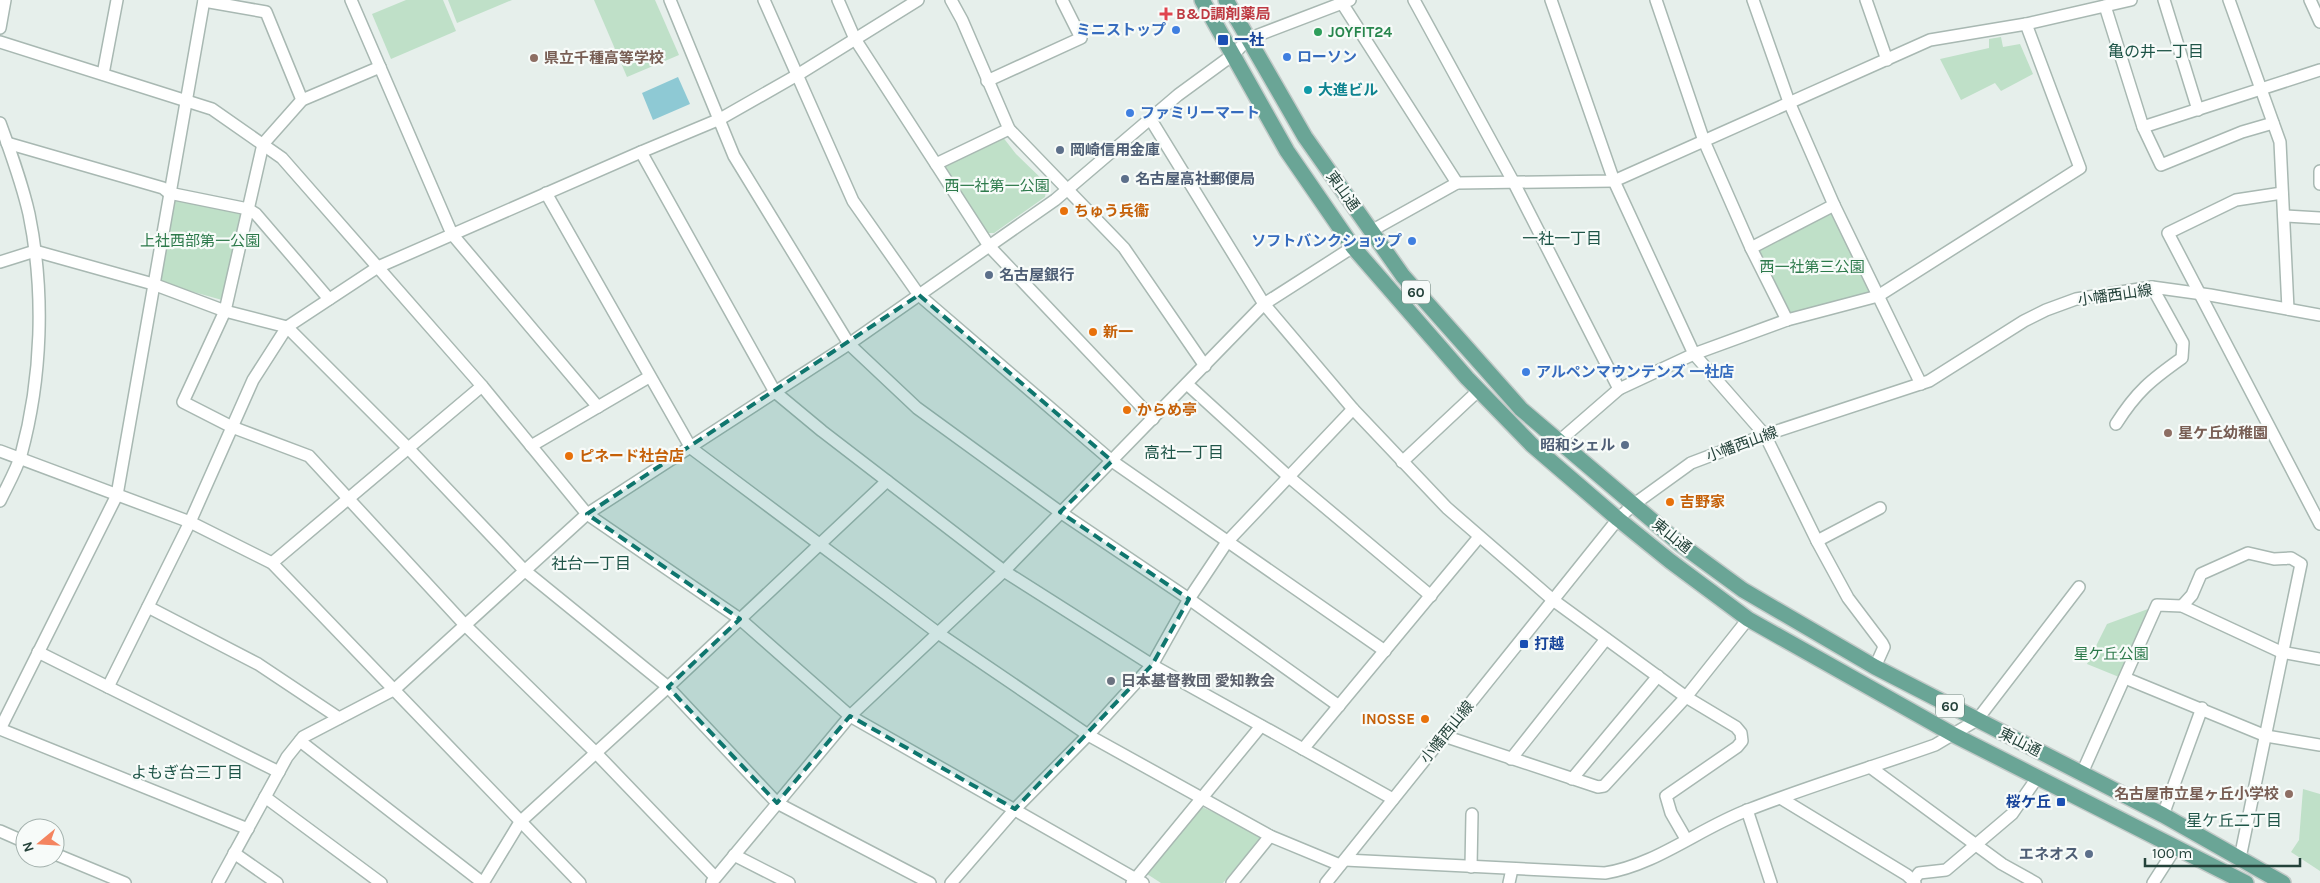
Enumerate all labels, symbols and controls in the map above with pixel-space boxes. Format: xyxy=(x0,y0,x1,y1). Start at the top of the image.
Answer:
place label: B&D調剤薬局 xyxy=(1176,5,1271,23)
marker: B&D調剤薬局 xyxy=(1160,8,1172,20)
place label: ミニストップ xyxy=(1076,21,1166,39)
place label: JOYFIT24 xyxy=(1328,23,1392,41)
marker: ミニストップ xyxy=(1170,24,1182,36)
marker: JOYFIT24 xyxy=(1312,26,1324,38)
place label: 一社 xyxy=(1234,31,1264,49)
marker: 一社 xyxy=(1216,33,1230,47)
district label: 亀の井一丁目 xyxy=(2108,42,2204,61)
place label: ローソン xyxy=(1297,48,1357,66)
place label: 県立千種高等学校 xyxy=(544,49,664,67)
marker: ローソン xyxy=(1281,51,1293,63)
marker: 県立千種高等学校 xyxy=(528,52,540,64)
place label: 大進ビル xyxy=(1318,81,1378,99)
marker: 大進ビル xyxy=(1302,84,1314,96)
place label: ファミリーマート xyxy=(1140,104,1260,122)
marker: ファミリーマート xyxy=(1124,107,1136,119)
place label: 岡崎信用金庫 xyxy=(1070,141,1160,159)
marker: 岡崎信用金庫 xyxy=(1054,144,1066,156)
street label: 東山通 xyxy=(1322,168,1364,214)
place label: 名古屋高社郵便局 xyxy=(1135,170,1255,188)
marker: 名古屋高社郵便局 xyxy=(1119,173,1131,185)
park label: 西一社第一公園 xyxy=(944,177,1050,195)
place label: ちゅう兵衞 xyxy=(1074,202,1149,220)
marker: ちゅう兵衞 xyxy=(1058,205,1070,217)
district label: 一社一丁目 xyxy=(1522,229,1602,248)
park label: 上社西部第一公園 xyxy=(140,232,260,250)
place label: ソフトバンクショップ xyxy=(1251,232,1402,250)
marker: ソフトバンクショップ xyxy=(1406,235,1418,247)
park label: 西一社第三公園 xyxy=(1759,258,1865,276)
place label: 名古屋銀行 xyxy=(999,266,1074,284)
marker: 名古屋銀行 xyxy=(983,269,995,281)
road number: 60 xyxy=(1402,280,1430,304)
street label: 小幡西山線 xyxy=(2077,281,2153,309)
place label: 新一 xyxy=(1103,323,1133,341)
marker: 新一 xyxy=(1087,326,1099,338)
place label: アルペンマウンテンズ 一社店 xyxy=(1536,363,1734,381)
marker: アルペンマウンテンズ 一社店 xyxy=(1520,366,1532,378)
place label: からめ亭 xyxy=(1137,401,1197,419)
marker: からめ亭 xyxy=(1121,404,1133,416)
street label: 小幡西山線 xyxy=(1704,423,1780,465)
place label: 星ケ丘幼稚園 xyxy=(2178,424,2268,442)
marker: 星ケ丘幼稚園 xyxy=(2162,427,2174,439)
place label: 昭和シェル xyxy=(1540,436,1615,454)
marker: 昭和シェル xyxy=(1619,439,1631,451)
district label: 高社一丁目 xyxy=(1144,443,1224,462)
place label: ピネード社台店 xyxy=(579,447,684,465)
marker: ピネード社台店 xyxy=(563,450,575,462)
place label: 吉野家 xyxy=(1680,493,1725,511)
marker: 吉野家 xyxy=(1664,496,1676,508)
street label: 東山通 xyxy=(1649,515,1695,557)
district label: 社台一丁目 xyxy=(551,554,631,573)
place label: 打越 xyxy=(1534,635,1564,653)
marker: 打越 xyxy=(1518,638,1530,650)
park label: 星ケ丘公園 xyxy=(2073,645,2149,663)
place label: 日本基督教団 愛知教会 xyxy=(1121,672,1275,690)
marker: 日本基督教団 愛知教会 xyxy=(1105,675,1117,687)
road number: 60 xyxy=(1936,694,1964,718)
street label: 小幡西山線 xyxy=(1416,697,1478,767)
place label: INOSSE xyxy=(1362,710,1415,728)
marker: INOSSE xyxy=(1419,713,1431,725)
street label: 東山通 xyxy=(1996,724,2044,760)
district label: よもぎ台三丁目 xyxy=(131,763,243,782)
place label: 名古屋市立星ヶ丘小学校 xyxy=(2114,785,2279,803)
marker: 名古屋市立星ヶ丘小学校 xyxy=(2283,788,2295,800)
place label: 桜ケ丘 xyxy=(2006,793,2051,811)
marker: 桜ケ丘 xyxy=(2055,796,2067,808)
district label: 星ケ丘二丁目 xyxy=(2186,811,2282,830)
north arrow xyxy=(15,818,65,868)
scale bar xyxy=(2145,836,2300,868)
text: N xyxy=(18,839,38,854)
text: 100 m xyxy=(2152,844,2192,862)
place label: エネオス xyxy=(2019,845,2079,863)
marker: エネオス xyxy=(2083,848,2095,860)

